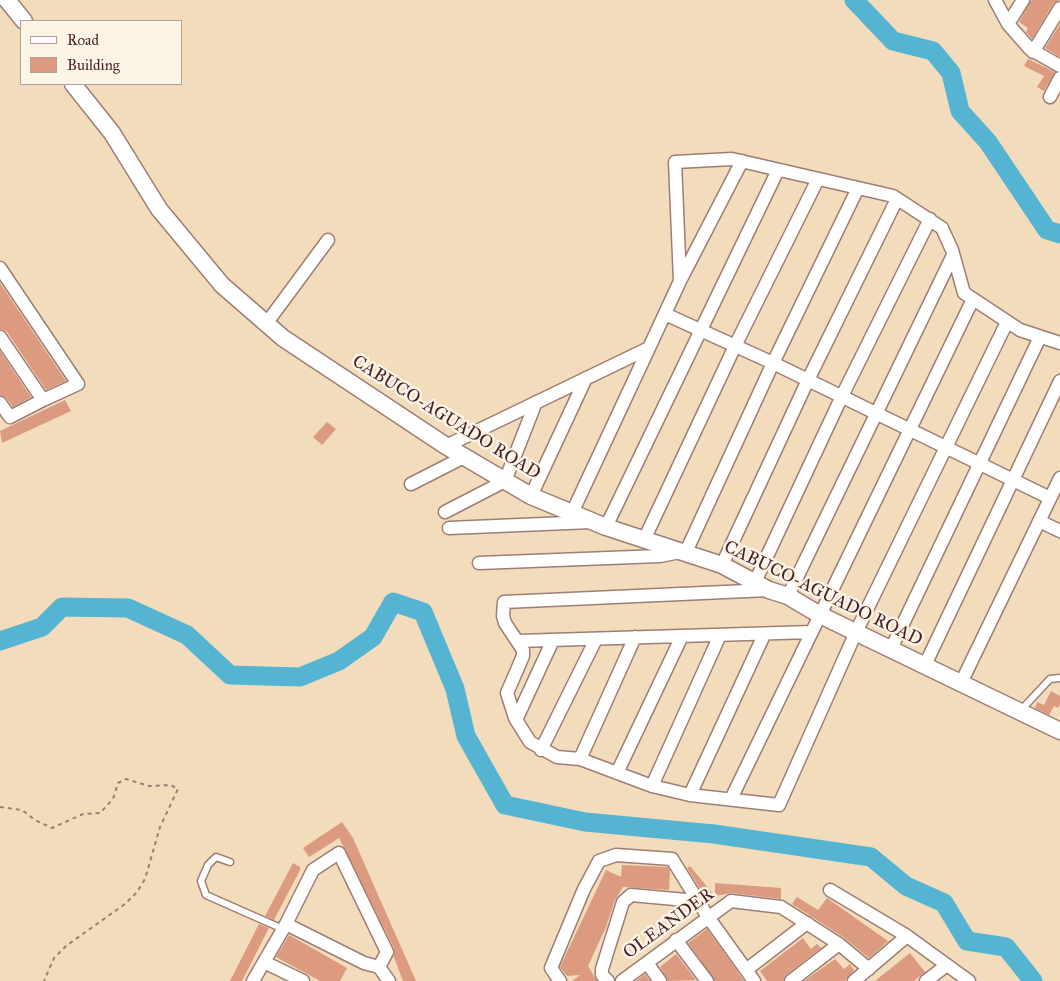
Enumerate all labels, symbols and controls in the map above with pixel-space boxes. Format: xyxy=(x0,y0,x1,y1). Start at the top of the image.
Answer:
legend xyxy=(20,20,182,85)
text: Road xyxy=(67,31,99,49)
text: Building xyxy=(67,56,120,74)
street label: CABUCO-AGUADO ROAD xyxy=(348,351,544,485)
street label: CABUCO-AGUADO ROAD xyxy=(720,537,926,651)
street label: OLEANDER xyxy=(620,884,718,964)

